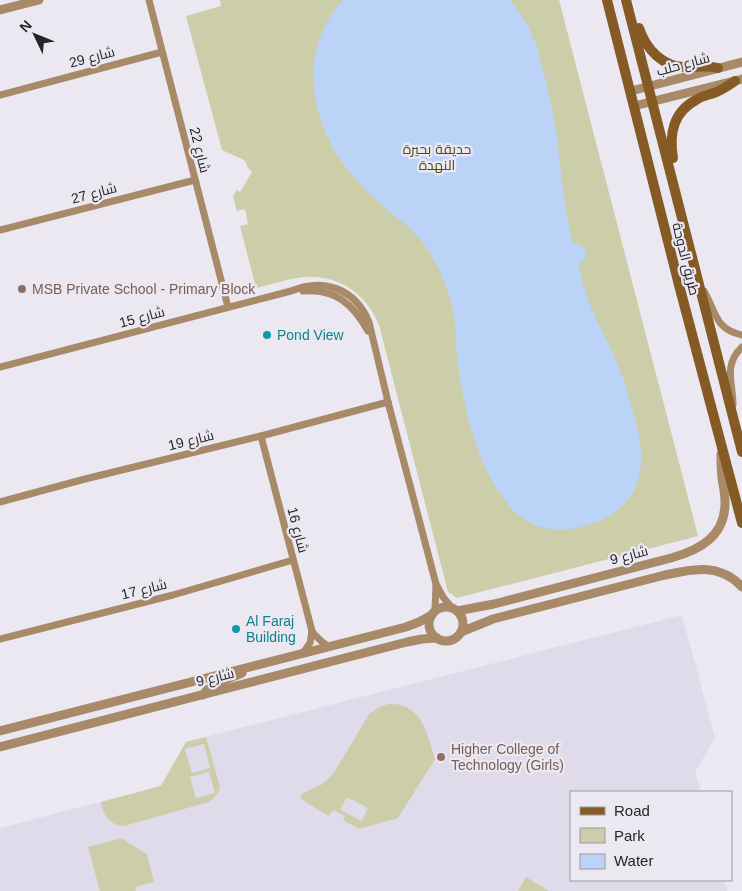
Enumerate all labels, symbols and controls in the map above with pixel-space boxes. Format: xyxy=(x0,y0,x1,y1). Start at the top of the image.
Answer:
north arrow xyxy=(10,10,60,60)
text: N xyxy=(16,17,35,35)
street label: شارع 29 xyxy=(67,43,117,72)
street label: شارع حلب xyxy=(655,49,712,80)
street label: شارع 22 xyxy=(186,125,213,175)
park label: حديقة بحيرة النهدة xyxy=(403,141,471,173)
street label: شارع 27 xyxy=(69,179,119,208)
street label: طريق الدوحة xyxy=(668,221,703,297)
place label: MSB Private School - Primary Block xyxy=(32,281,256,297)
marker: MSB Private School - Primary Block xyxy=(16,283,28,295)
street label: شارع 15 xyxy=(117,303,167,332)
place label: Pond View xyxy=(277,327,345,343)
marker: Pond View xyxy=(261,329,273,341)
street label: شارع 19 xyxy=(166,427,216,454)
street label: شارع 16 xyxy=(283,505,312,555)
street label: شارع 9 xyxy=(608,542,650,569)
street label: شارع 17 xyxy=(119,576,169,603)
place label: Al Faraj Building xyxy=(246,613,296,645)
marker: Al Faraj Building xyxy=(230,623,242,635)
street label: شارع 9 xyxy=(194,665,236,690)
place label: Higher College of Technology (Girls) xyxy=(451,741,564,773)
marker: Higher College of Technology (Girls) xyxy=(435,751,447,763)
legend xyxy=(570,791,732,881)
text: Road xyxy=(614,802,650,819)
text: Park xyxy=(614,827,645,844)
text: Water xyxy=(614,852,653,869)

